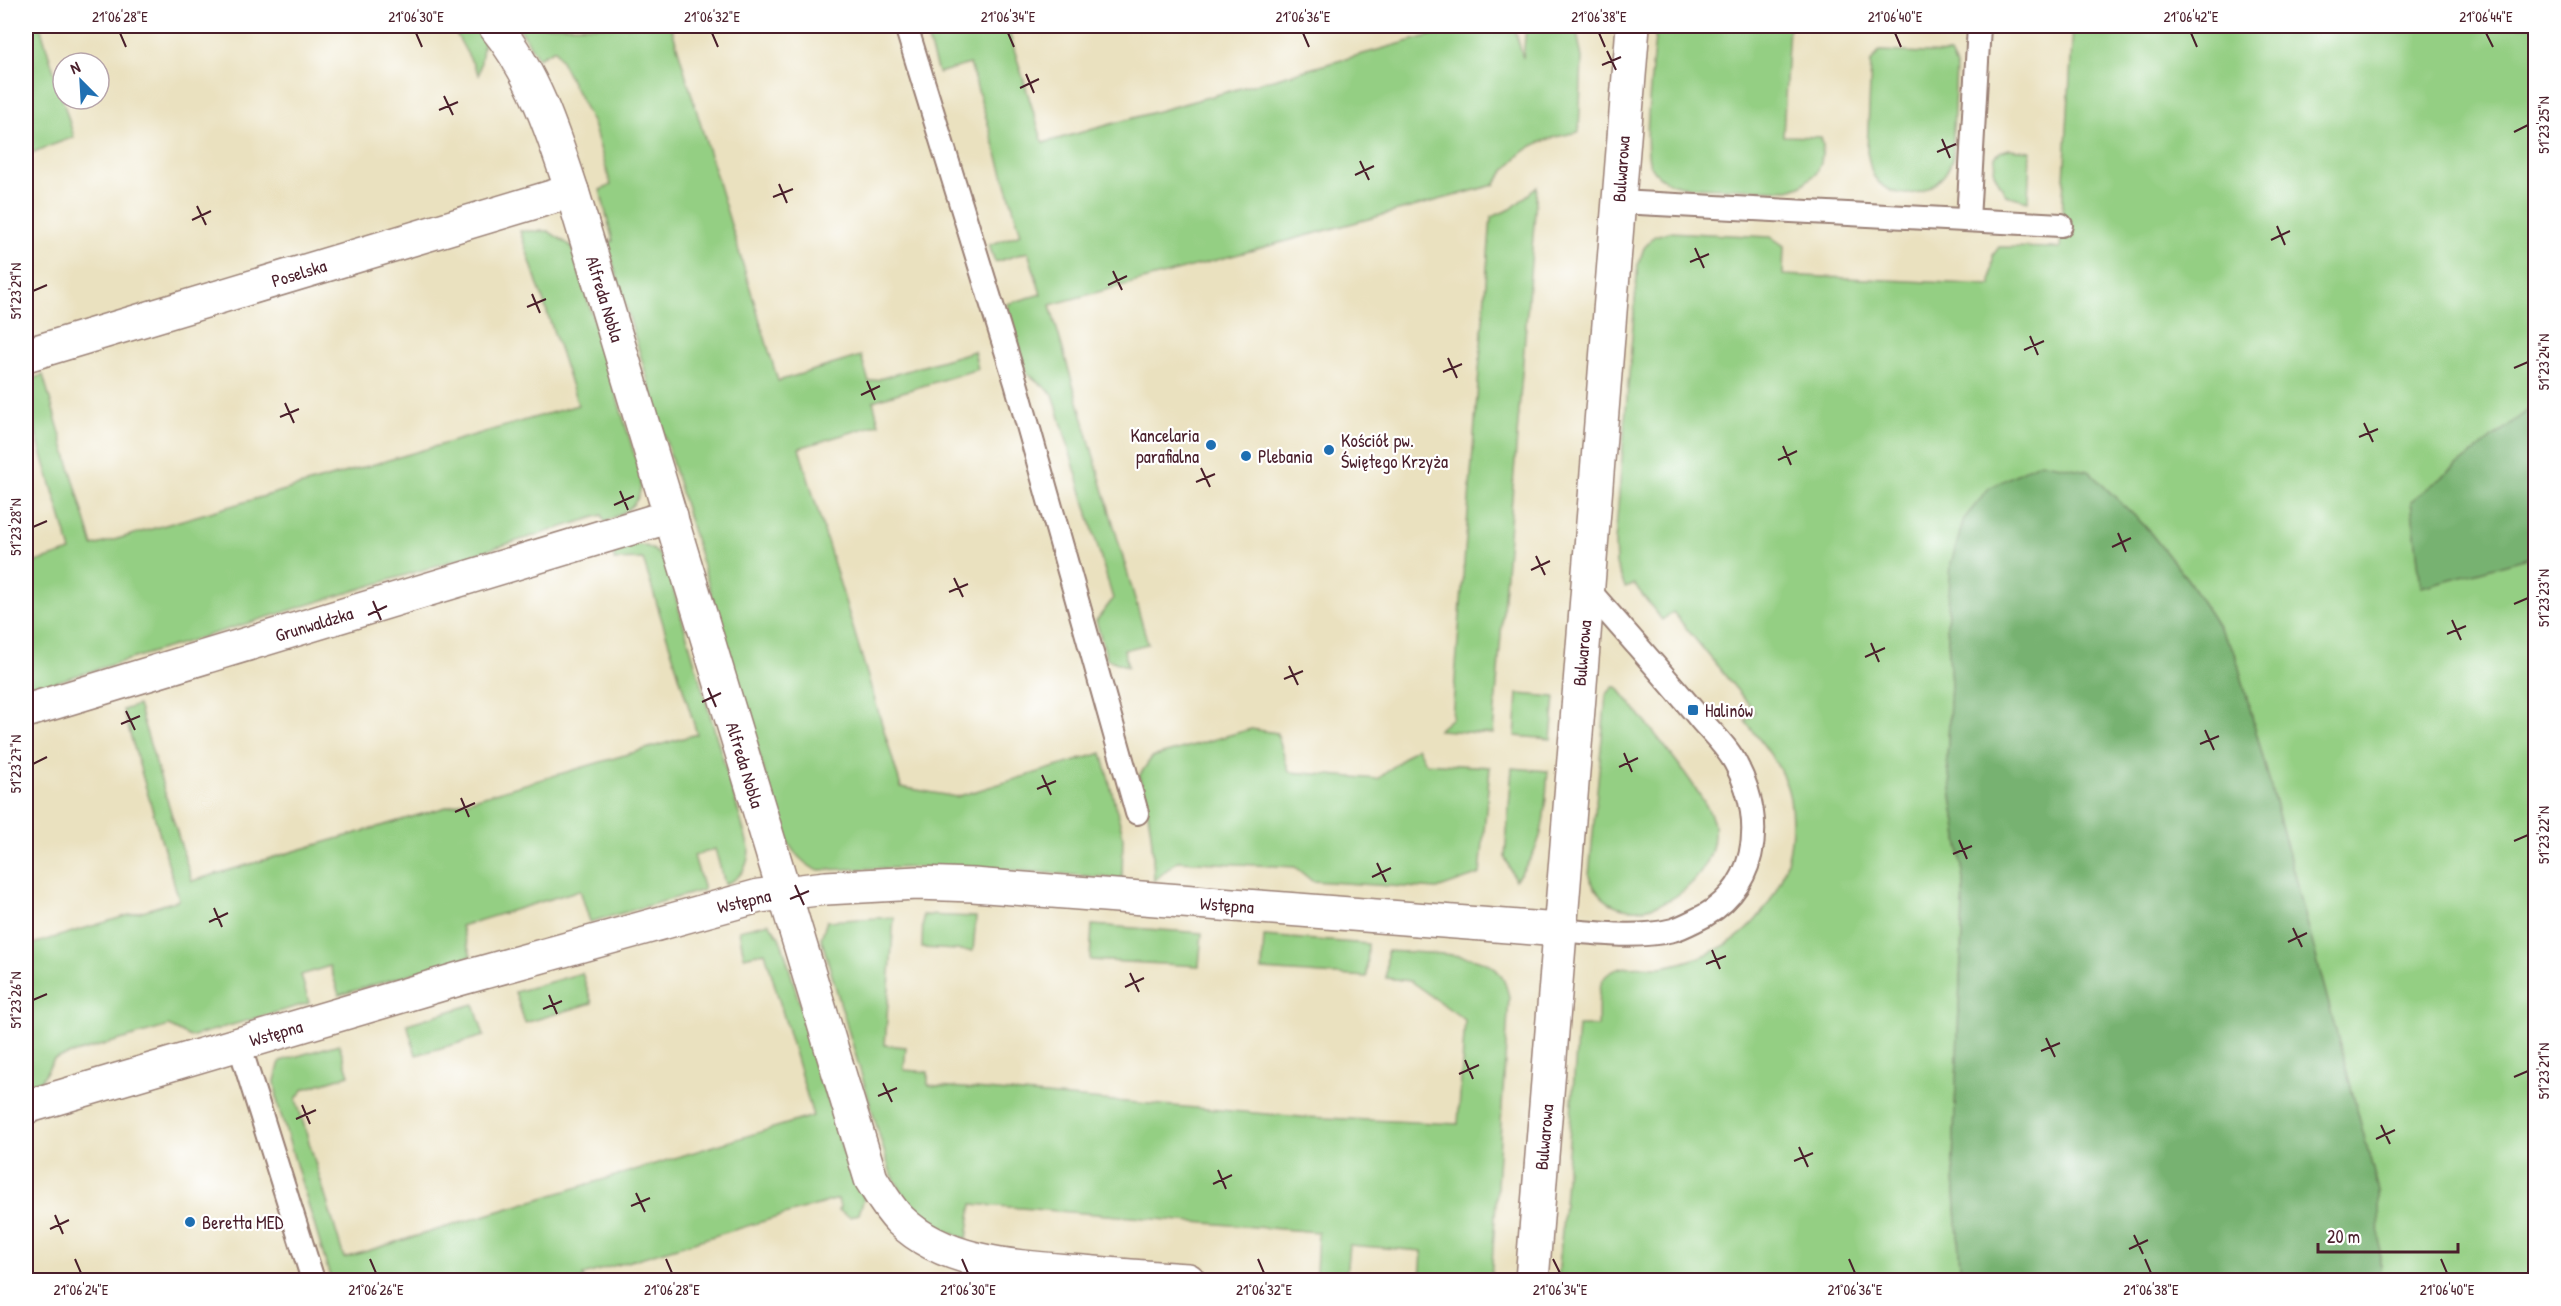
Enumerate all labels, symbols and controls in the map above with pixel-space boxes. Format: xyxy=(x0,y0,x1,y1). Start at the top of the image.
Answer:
text: 21°06'28"E xyxy=(92,6,148,27)
text: 21°06'30"E xyxy=(388,6,444,27)
text: 21°06'32"E xyxy=(684,6,740,27)
text: 21°06'34"E xyxy=(981,6,1036,27)
text: 21°06'36"E xyxy=(1276,6,1331,27)
text: 21°06'38"E xyxy=(1571,6,1627,27)
text: 21°06'40"E xyxy=(1868,6,1923,27)
text: 21°06'42"E xyxy=(2164,6,2219,27)
text: 21°06'44"E xyxy=(2459,6,2513,27)
north arrow xyxy=(51,51,111,111)
text: N xyxy=(67,55,84,79)
text: 51°23'25"N xyxy=(2533,96,2554,154)
street label: Bulwarowa xyxy=(1606,135,1636,203)
street label: Poselska xyxy=(268,253,330,293)
street label: Alfreda Nobla xyxy=(580,253,630,345)
text: 51°23'29"N xyxy=(5,263,26,319)
text: 51°23'24"N xyxy=(2533,334,2554,390)
place label: Kancelaria parafialna xyxy=(1130,423,1199,469)
place label: Kościół pw. Świętego Krzyża xyxy=(1341,428,1448,474)
marker: Kancelaria parafialna xyxy=(1204,438,1218,452)
marker: Kościół pw. Świętego Krzyża xyxy=(1322,443,1336,457)
place label: Plebania xyxy=(1258,444,1312,469)
marker: Plebania xyxy=(1239,449,1253,463)
text: 51°23'28"N xyxy=(5,498,26,556)
text: 51°23'23"N xyxy=(2533,569,2554,627)
street label: Grunwaldzka xyxy=(272,600,356,648)
street label: Bulwarowa xyxy=(1567,619,1597,687)
place label: Halinów xyxy=(1705,698,1753,723)
marker: Halinów xyxy=(1686,703,1700,717)
street label: Alfreda Nobla xyxy=(720,719,770,811)
text: 51°23'27"N xyxy=(5,735,26,793)
text: 51°23'22"N xyxy=(2533,806,2554,864)
street label: Wstępna xyxy=(715,883,773,919)
street label: Wstępna xyxy=(1199,891,1255,919)
text: 51°23'26"N xyxy=(5,971,26,1029)
street label: Wstępna xyxy=(246,1014,306,1052)
text: 51°23'21"N xyxy=(2533,1043,2554,1099)
street label: Bulwarowa xyxy=(1529,1103,1559,1171)
place label: Beretta MED xyxy=(202,1210,284,1235)
marker: Beretta MED xyxy=(183,1215,197,1229)
scale bar xyxy=(2318,1216,2458,1254)
text: 20 m xyxy=(2327,1224,2360,1249)
text: 21°06'24"E xyxy=(54,1279,109,1300)
text: 21°06'26"E xyxy=(348,1279,404,1300)
text: 21°06'28"E xyxy=(644,1279,700,1300)
text: 21°06'30"E xyxy=(940,1279,996,1300)
text: 21°06'32"E xyxy=(1236,1279,1292,1300)
text: 21°06'34"E xyxy=(1533,1279,1588,1300)
text: 21°06'36"E xyxy=(1828,1279,1883,1300)
text: 21°06'38"E xyxy=(2123,1279,2179,1300)
text: 21°06'40"E xyxy=(2420,1279,2475,1300)

